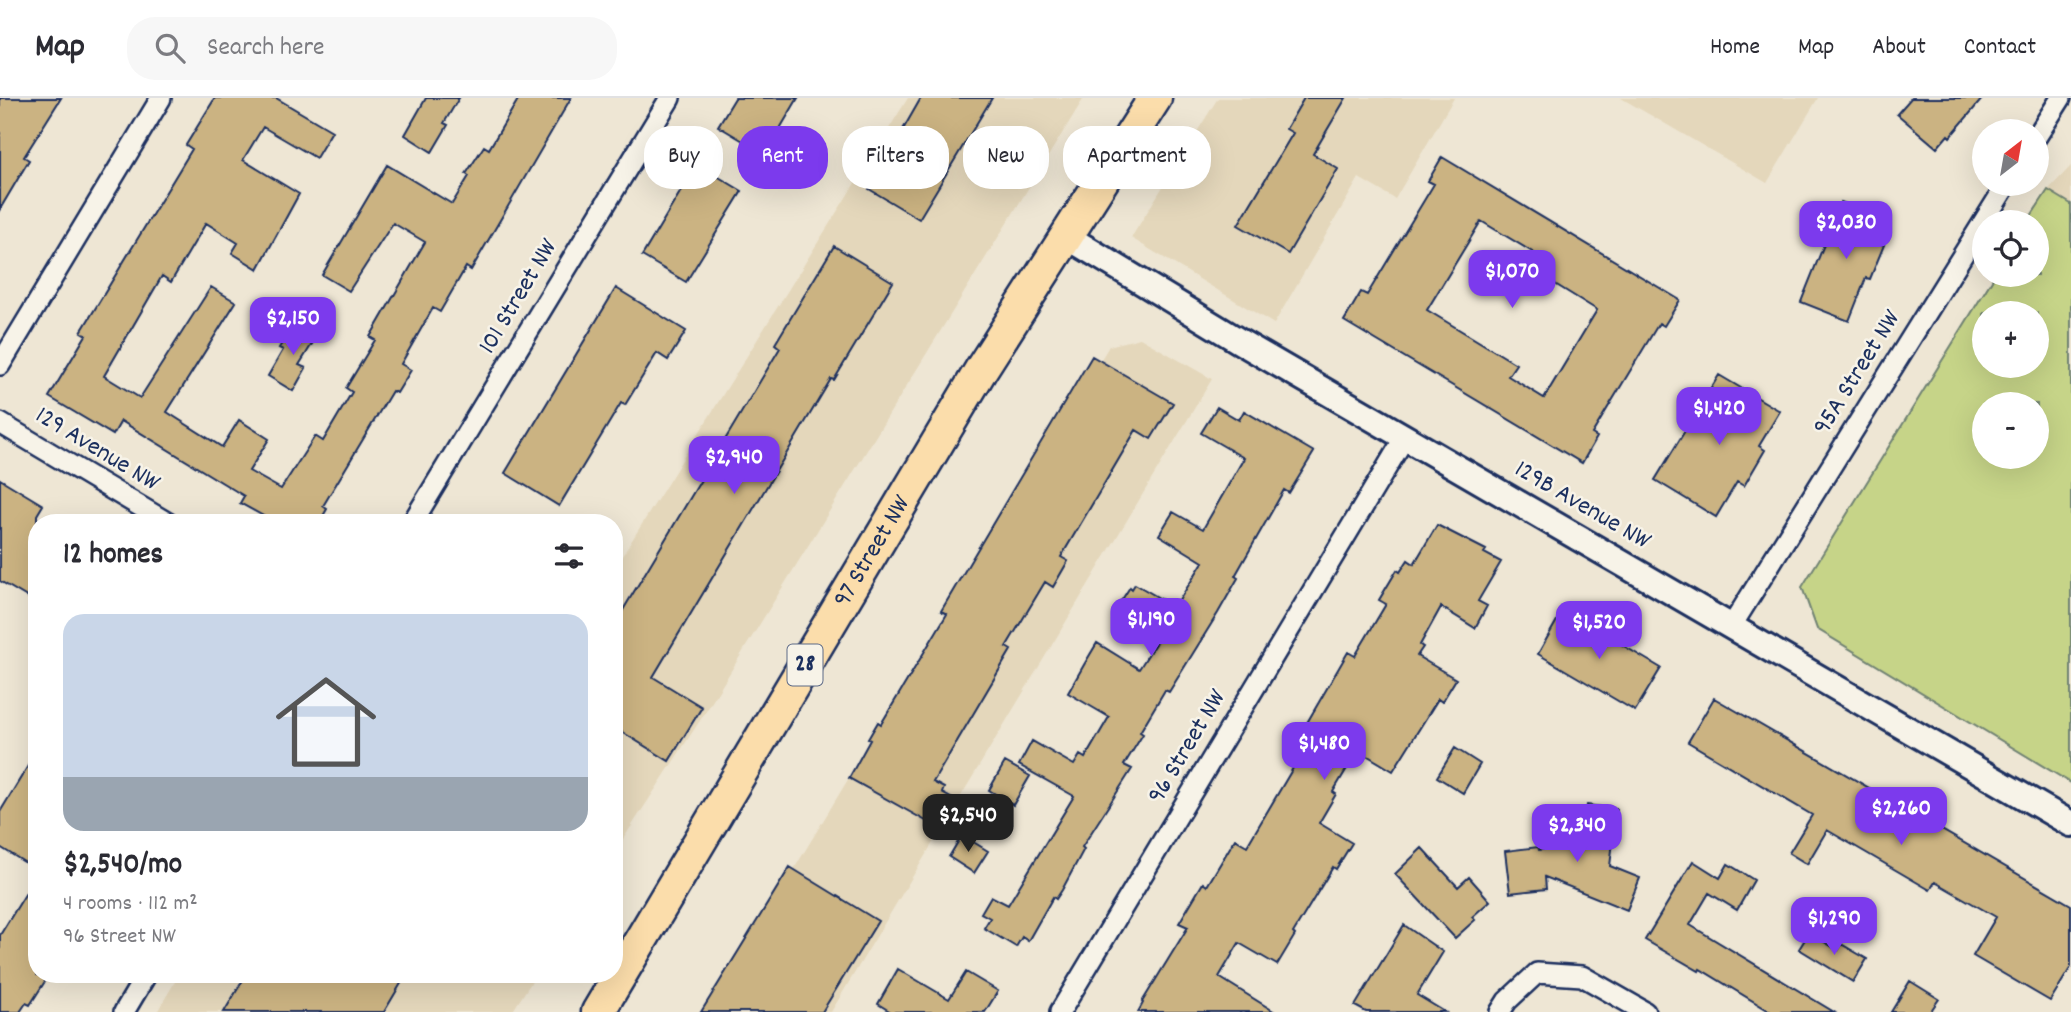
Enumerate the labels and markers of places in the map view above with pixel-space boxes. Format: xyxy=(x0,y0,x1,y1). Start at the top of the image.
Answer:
pin: $2,030 xyxy=(1789,202,1903,261)
pin: $1,070 xyxy=(1455,250,1569,310)
pin: $2,150 xyxy=(236,298,350,357)
pin: $1,420 xyxy=(1662,388,1776,447)
pin: $2,940 xyxy=(677,436,791,496)
pin: $1,190 xyxy=(1094,598,1208,658)
pin: $1,520 xyxy=(1542,602,1656,661)
pin: $1,480 xyxy=(1267,722,1381,782)
pin: $2,260 xyxy=(1844,788,1958,847)
pin: $2,540 xyxy=(911,794,1025,854)
pin: $2,340 xyxy=(1520,804,1634,864)
pin: $1,290 xyxy=(1777,898,1891,957)

